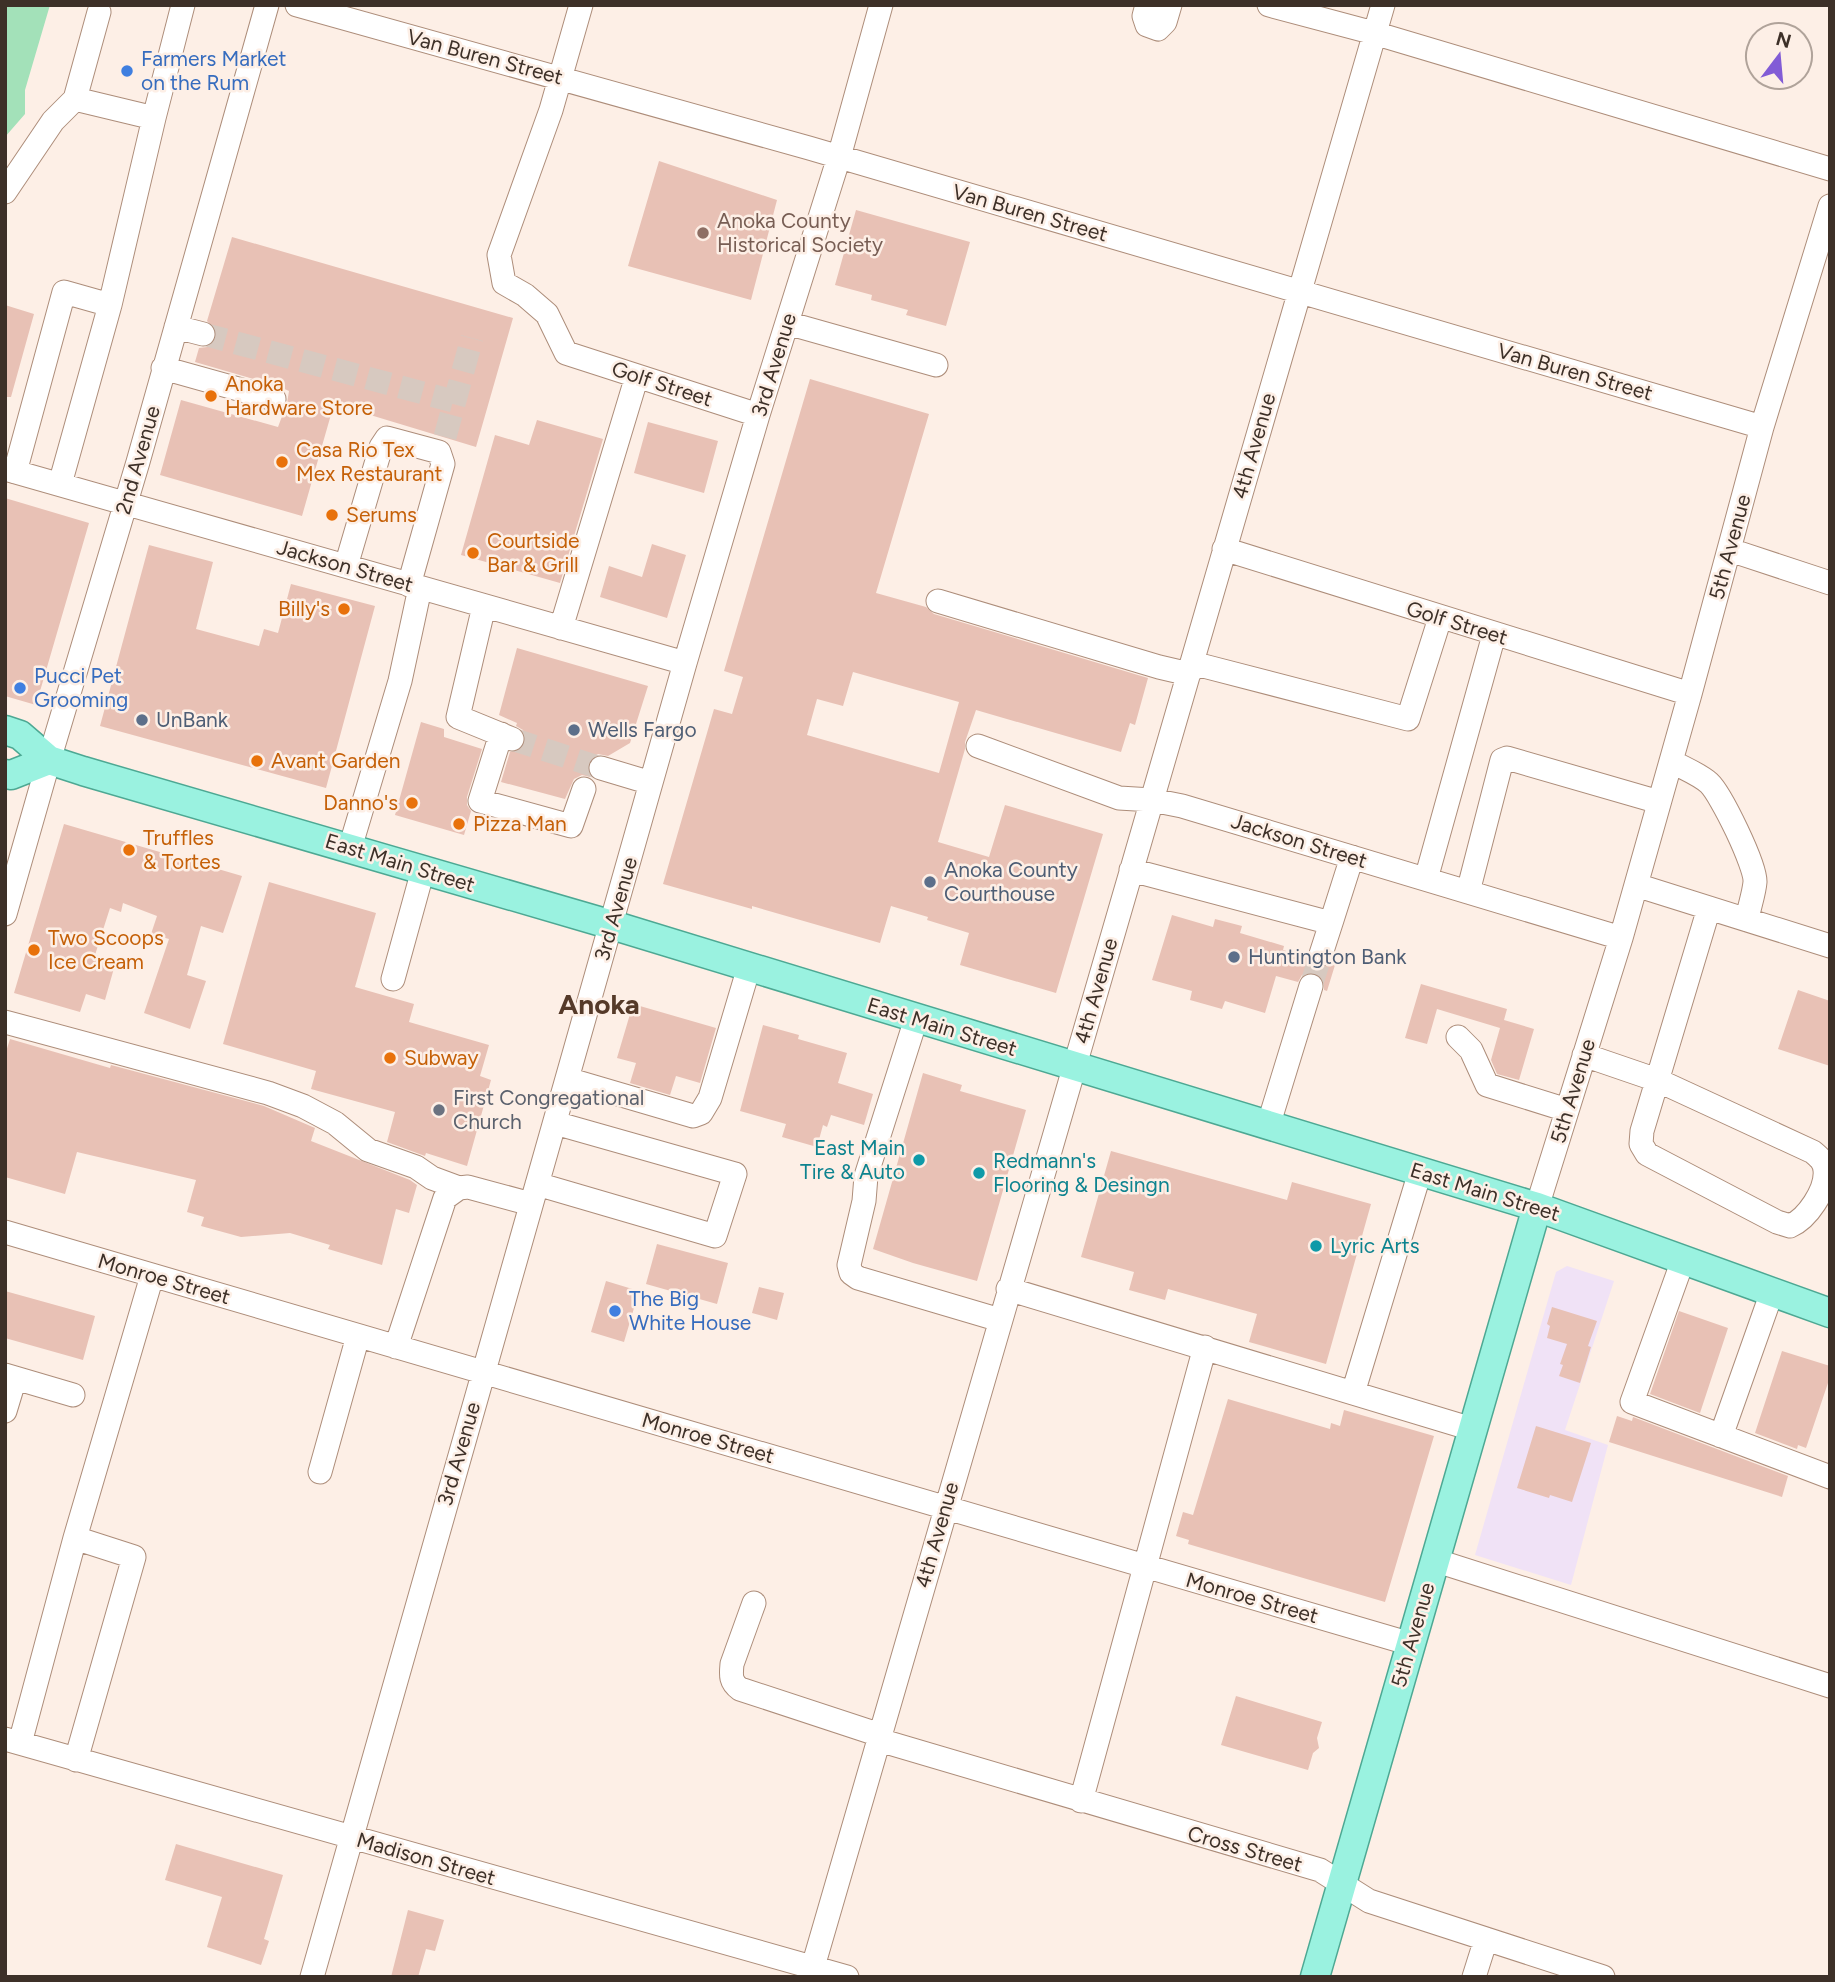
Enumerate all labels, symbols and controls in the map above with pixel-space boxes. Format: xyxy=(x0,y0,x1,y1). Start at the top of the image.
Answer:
north arrow xyxy=(1744,21,1814,91)
street label: Van Buren Street xyxy=(405,24,566,89)
text: N xyxy=(1773,27,1794,53)
place label: Farmers Market on the Rum xyxy=(141,46,286,95)
marker: Farmers Market on the Rum xyxy=(119,63,135,79)
street label: Van Buren Street xyxy=(950,178,1111,247)
place label: Anoka County Historical Society xyxy=(717,208,883,257)
marker: Anoka County Historical Society xyxy=(695,225,711,241)
street label: 3rd Avenue xyxy=(746,310,801,420)
street label: Van Buren Street xyxy=(1495,337,1656,406)
street label: Golf Street xyxy=(609,355,716,412)
place label: Anoka Hardware Store xyxy=(225,371,373,420)
marker: Anoka Hardware Store xyxy=(203,388,219,404)
street label: 4th Avenue xyxy=(1226,390,1281,502)
street label: 2nd Avenue xyxy=(110,403,165,517)
place label: Casa Rio Tex Mex Restaurant xyxy=(296,437,443,486)
marker: Casa Rio Tex Mex Restaurant xyxy=(274,454,290,470)
street label: 5th Avenue xyxy=(1703,492,1756,602)
place label: Serums xyxy=(346,502,417,527)
marker: Serums xyxy=(324,507,340,523)
place label: Courtside Bar & Grill xyxy=(487,528,580,577)
street label: Jackson Street xyxy=(274,534,416,597)
marker: Courtside Bar & Grill xyxy=(465,545,481,561)
street label: Golf Street xyxy=(1404,595,1511,650)
place label: Billy's xyxy=(278,596,330,621)
marker: Billy's xyxy=(336,601,352,617)
place label: Pucci Pet Grooming xyxy=(34,663,128,712)
marker: Pucci Pet Grooming xyxy=(12,680,28,696)
place label: UnBank xyxy=(156,707,229,732)
marker: UnBank xyxy=(134,712,150,728)
place label: Wells Fargo xyxy=(588,717,697,742)
marker: Wells Fargo xyxy=(566,722,582,738)
place label: Avant Garden xyxy=(271,748,400,773)
marker: Avant Garden xyxy=(249,753,265,769)
place label: Danno's xyxy=(323,790,398,815)
marker: Danno's xyxy=(404,795,420,811)
street label: Jackson Street xyxy=(1228,808,1370,873)
place label: Pizza Man xyxy=(473,811,567,836)
marker: Pizza Man xyxy=(451,816,467,832)
place label: Truffles & Tortes xyxy=(143,825,220,874)
street label: East Main Street xyxy=(322,828,478,897)
marker: Truffles & Tortes xyxy=(121,842,137,858)
street label: 3rd Avenue xyxy=(589,854,642,964)
place label: Anoka County Courthouse xyxy=(944,857,1078,906)
marker: Anoka County Courthouse xyxy=(922,874,938,890)
place label: Two Scoops Ice Cream xyxy=(48,925,164,974)
street label: 4th Avenue xyxy=(1068,935,1123,1047)
marker: Two Scoops Ice Cream xyxy=(26,942,42,958)
place label: Huntington Bank xyxy=(1248,944,1407,969)
marker: Huntington Bank xyxy=(1226,949,1242,965)
district label: Anoka xyxy=(558,987,640,1021)
street label: East Main Street xyxy=(864,992,1020,1061)
street label: 5th Avenue xyxy=(1545,1036,1600,1146)
place label: Subway xyxy=(404,1045,478,1070)
marker: Subway xyxy=(382,1050,398,1066)
place label: First Congregational Church xyxy=(453,1085,644,1134)
marker: First Congregational Church xyxy=(431,1102,447,1118)
place label: East Main Tire & Auto xyxy=(800,1135,905,1184)
place label: Redmann's Flooring & Desingn xyxy=(993,1148,1170,1197)
marker: East Main Tire & Auto xyxy=(911,1152,927,1168)
street label: East Main Street xyxy=(1407,1157,1563,1226)
marker: Redmann's Flooring & Desingn xyxy=(971,1165,987,1181)
place label: Lyric Arts xyxy=(1330,1233,1419,1258)
marker: Lyric Arts xyxy=(1308,1238,1324,1254)
street label: Monroe Street xyxy=(95,1248,233,1309)
place label: The Big White House xyxy=(629,1286,751,1335)
marker: The Big White House xyxy=(607,1303,623,1319)
street label: 3rd Avenue xyxy=(432,1399,485,1509)
street label: Monroe Street xyxy=(639,1407,777,1468)
street label: 4th Avenue xyxy=(909,1479,964,1591)
street label: Monroe Street xyxy=(1183,1567,1321,1628)
street label: 5th Avenue xyxy=(1386,1580,1439,1690)
street label: Cross Street xyxy=(1185,1820,1305,1877)
street label: Madison Street xyxy=(354,1827,499,1890)

